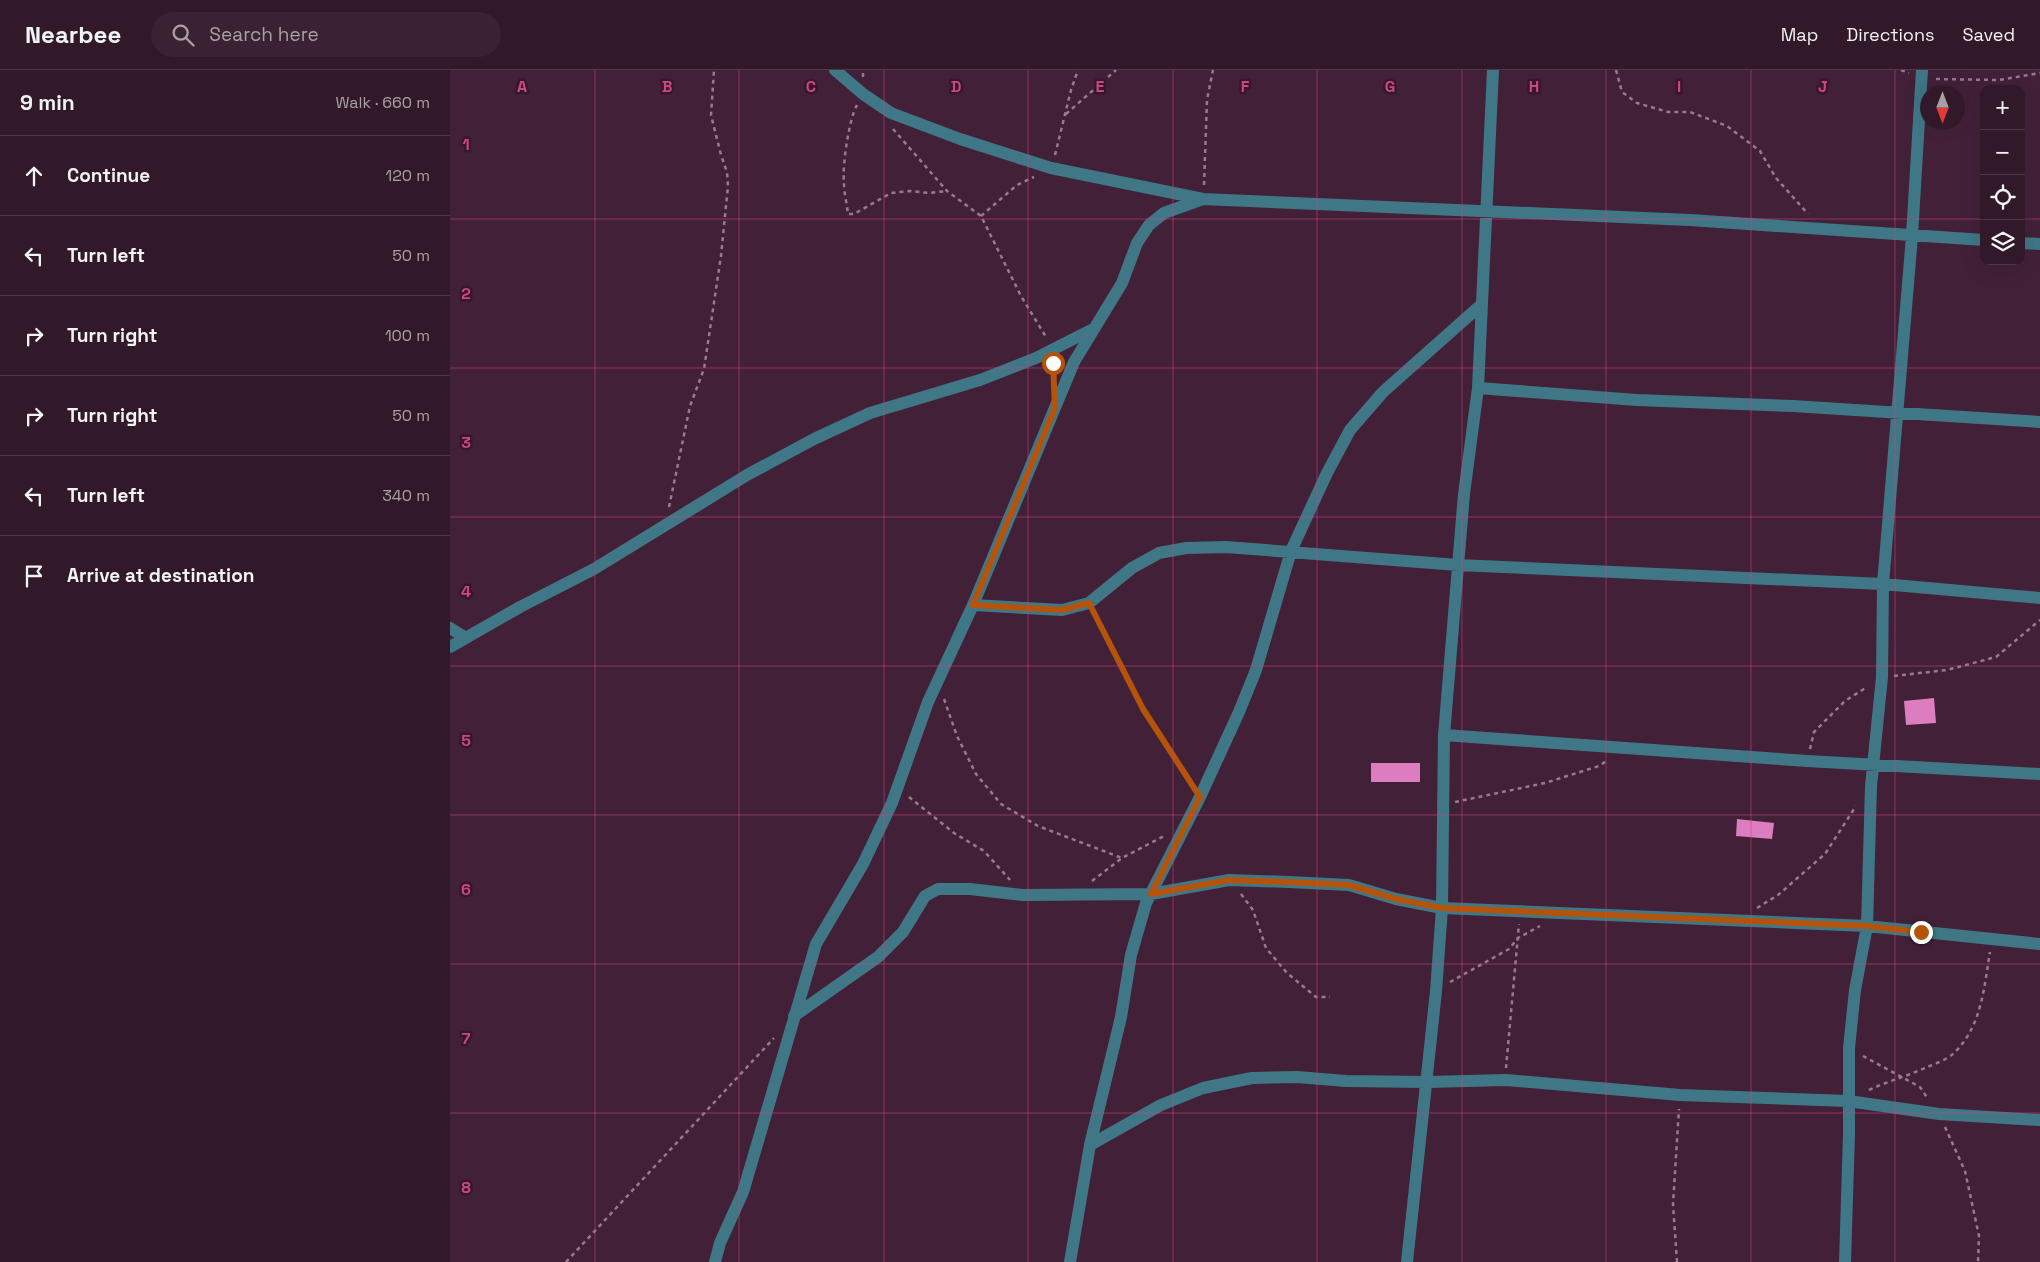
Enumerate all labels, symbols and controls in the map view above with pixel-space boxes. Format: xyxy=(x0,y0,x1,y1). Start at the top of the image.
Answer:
search box xyxy=(151,12,501,57)
text: Nearbee xyxy=(25,19,121,50)
icon: search xyxy=(169,21,197,49)
text: Search here xyxy=(209,22,319,47)
text: Map xyxy=(1781,23,1818,46)
text: Directions xyxy=(1846,23,1935,46)
text: Saved xyxy=(1963,23,2015,46)
text: A xyxy=(517,76,527,97)
text: B xyxy=(662,76,672,97)
text: C xyxy=(806,76,816,97)
text: D xyxy=(951,76,961,97)
text: E xyxy=(1096,76,1105,97)
text: F xyxy=(1241,76,1250,97)
text: G xyxy=(1385,76,1395,97)
text: H xyxy=(1529,76,1539,97)
text: I xyxy=(1677,76,1681,97)
text: J xyxy=(1818,76,1828,97)
north arrow xyxy=(1920,85,1965,130)
map controls xyxy=(1980,85,2025,265)
button: + xyxy=(1980,85,2025,130)
text: 9 min xyxy=(20,89,75,116)
text: Walk · 660 m xyxy=(336,92,430,113)
button: − xyxy=(1980,130,2025,175)
text: 1 xyxy=(462,134,470,155)
icon: ahead xyxy=(20,162,48,190)
text: Continue xyxy=(67,163,150,188)
text: 120 m xyxy=(386,165,430,186)
button: locate xyxy=(1980,175,2025,220)
button: layers xyxy=(1980,220,2025,265)
icon: left xyxy=(20,242,48,270)
text: Turn left xyxy=(67,243,145,268)
text: 50 m xyxy=(392,245,430,266)
text: 2 xyxy=(461,283,471,304)
icon: right xyxy=(20,322,48,350)
text: Turn right xyxy=(67,323,157,348)
text: 100 m xyxy=(385,325,430,346)
route start xyxy=(1042,352,1065,375)
icon: right xyxy=(20,402,48,430)
text: Turn right xyxy=(67,403,157,428)
text: 50 m xyxy=(392,405,430,426)
text: 3 xyxy=(461,432,471,453)
icon: left xyxy=(20,482,48,510)
text: Turn left xyxy=(67,483,145,508)
text: 340 m xyxy=(382,485,430,506)
icon: arrive xyxy=(20,562,48,590)
text: Arrive at destination xyxy=(67,563,255,588)
text: 4 xyxy=(461,581,471,602)
text: 5 xyxy=(461,730,471,751)
text: 6 xyxy=(461,879,471,900)
route end xyxy=(1910,921,1933,944)
text: 7 xyxy=(462,1028,471,1049)
text: 8 xyxy=(461,1177,471,1198)

